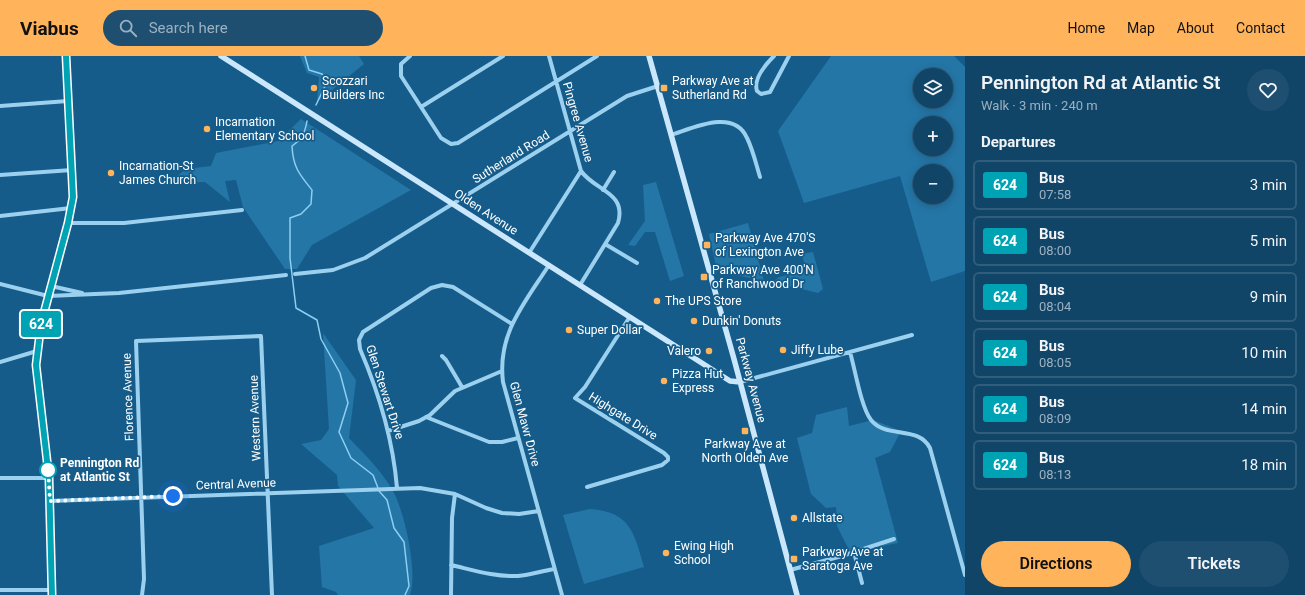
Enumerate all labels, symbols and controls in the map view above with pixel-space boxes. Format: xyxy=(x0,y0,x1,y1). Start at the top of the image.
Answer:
search box xyxy=(103,10,383,46)
text: Viabus xyxy=(20,17,79,40)
icon: search xyxy=(117,17,139,39)
text: Search here xyxy=(149,19,228,37)
text: Home xyxy=(1067,20,1105,36)
text: Map xyxy=(1127,20,1155,36)
text: About xyxy=(1177,20,1214,36)
text: Contact xyxy=(1236,20,1285,36)
map controls xyxy=(913,68,953,204)
button: layers xyxy=(913,68,953,108)
button: heart xyxy=(1247,69,1289,111)
text: Pennington Rd at Atlantic St xyxy=(981,71,1221,94)
place label: Scozzari Builders Inc xyxy=(322,74,384,102)
place label: Parkway Ave at Sutherland Rd xyxy=(672,74,753,102)
street label: Pingree Avenue xyxy=(560,80,596,164)
marker: Scozzari Builders Inc xyxy=(309,83,319,93)
marker: Parkway Ave at Sutherland Rd xyxy=(659,83,669,93)
text: Walk · 3 min · 240 m xyxy=(981,98,1098,113)
place label: Incarnation Elementary School xyxy=(215,115,315,143)
button: + xyxy=(913,116,953,156)
marker: Incarnation Elementary School xyxy=(202,124,212,134)
street label: Sutherland Road xyxy=(470,128,552,186)
text: Departures xyxy=(981,133,1056,151)
place label: Incarnation-St James Church xyxy=(119,159,196,187)
button: − xyxy=(913,164,953,204)
marker: Incarnation-St James Church xyxy=(106,168,116,178)
text: Bus xyxy=(1039,169,1065,187)
text: 3 min xyxy=(1250,176,1287,194)
text: 624 xyxy=(993,177,1017,193)
street label: Olden Avenue xyxy=(452,186,520,238)
text: 07:58 xyxy=(1039,187,1071,202)
text: Bus xyxy=(1039,225,1065,243)
place label: Parkway Ave 470'S of Lexington Ave xyxy=(715,231,815,259)
text: 5 min xyxy=(1250,232,1287,250)
text: 624 xyxy=(993,233,1017,249)
marker: Parkway Ave 470'S of Lexington Ave xyxy=(702,240,712,250)
text: 08:00 xyxy=(1039,243,1071,258)
place label: Parkway Ave 400'N of Ranchwood Dr xyxy=(712,263,814,291)
marker: Parkway Ave 400'N of Ranchwood Dr xyxy=(699,272,709,282)
text: Bus xyxy=(1039,281,1065,299)
text: 9 min xyxy=(1250,288,1287,306)
text: 624 xyxy=(993,289,1017,305)
place label: The UPS Store xyxy=(665,294,742,308)
marker: The UPS Store xyxy=(652,296,662,306)
text: 08:04 xyxy=(1039,299,1071,314)
line badge: 624 xyxy=(18,311,64,337)
place label: Dunkin' Donuts xyxy=(702,314,781,328)
text: 624 xyxy=(29,316,53,332)
marker: Dunkin' Donuts xyxy=(689,316,699,326)
place label: Super Dollar xyxy=(577,323,642,337)
marker: Super Dollar xyxy=(564,325,574,335)
street label: Parkway Avenue xyxy=(733,336,769,424)
text: Bus xyxy=(1039,337,1065,355)
street label: Glen Stewart Drive xyxy=(363,343,407,441)
place label: Jiffy Lube xyxy=(791,343,843,357)
place label: Valero xyxy=(667,344,701,358)
text: 10 min xyxy=(1241,344,1287,362)
marker: Jiffy Lube xyxy=(778,345,788,355)
text: 624 xyxy=(993,345,1017,361)
marker: Valero xyxy=(704,346,714,356)
street label: Florence Avenue xyxy=(119,353,137,441)
text: 08:05 xyxy=(1039,355,1071,370)
place label: Pizza Hut Express xyxy=(672,367,723,395)
street label: Western Avenue xyxy=(246,375,264,461)
marker: Pizza Hut Express xyxy=(659,376,669,386)
street label: Glen Mawr Drive xyxy=(507,380,543,468)
street label: Highgate Drive xyxy=(586,389,660,443)
text: Bus xyxy=(1039,393,1065,411)
text: 14 min xyxy=(1241,400,1287,418)
text: 624 xyxy=(993,401,1017,417)
text: 08:09 xyxy=(1039,411,1071,426)
marker: Parkway Ave at North Olden Ave xyxy=(740,426,750,436)
place label: Parkway Ave at North Olden Ave xyxy=(702,437,788,465)
text: Bus xyxy=(1039,449,1065,467)
place label: Pennington Rd at Atlantic St xyxy=(60,456,139,484)
text: 18 min xyxy=(1241,456,1287,474)
text: 624 xyxy=(993,457,1017,473)
marker: Pennington Rd at Atlantic St xyxy=(39,461,57,479)
text: 08:13 xyxy=(1039,467,1071,482)
street label: Central Avenue xyxy=(196,476,276,492)
your location xyxy=(163,486,183,506)
place label: Allstate xyxy=(802,511,843,525)
marker: Allstate xyxy=(789,513,799,523)
place label: Ewing High School xyxy=(674,539,734,567)
button: Directions xyxy=(981,541,1131,587)
button: Tickets xyxy=(1139,541,1289,587)
place label: Parkway Ave at Saratoga Ave xyxy=(802,545,883,573)
marker: Ewing High School xyxy=(661,548,671,558)
marker: Parkway Ave at Saratoga Ave xyxy=(789,554,799,564)

